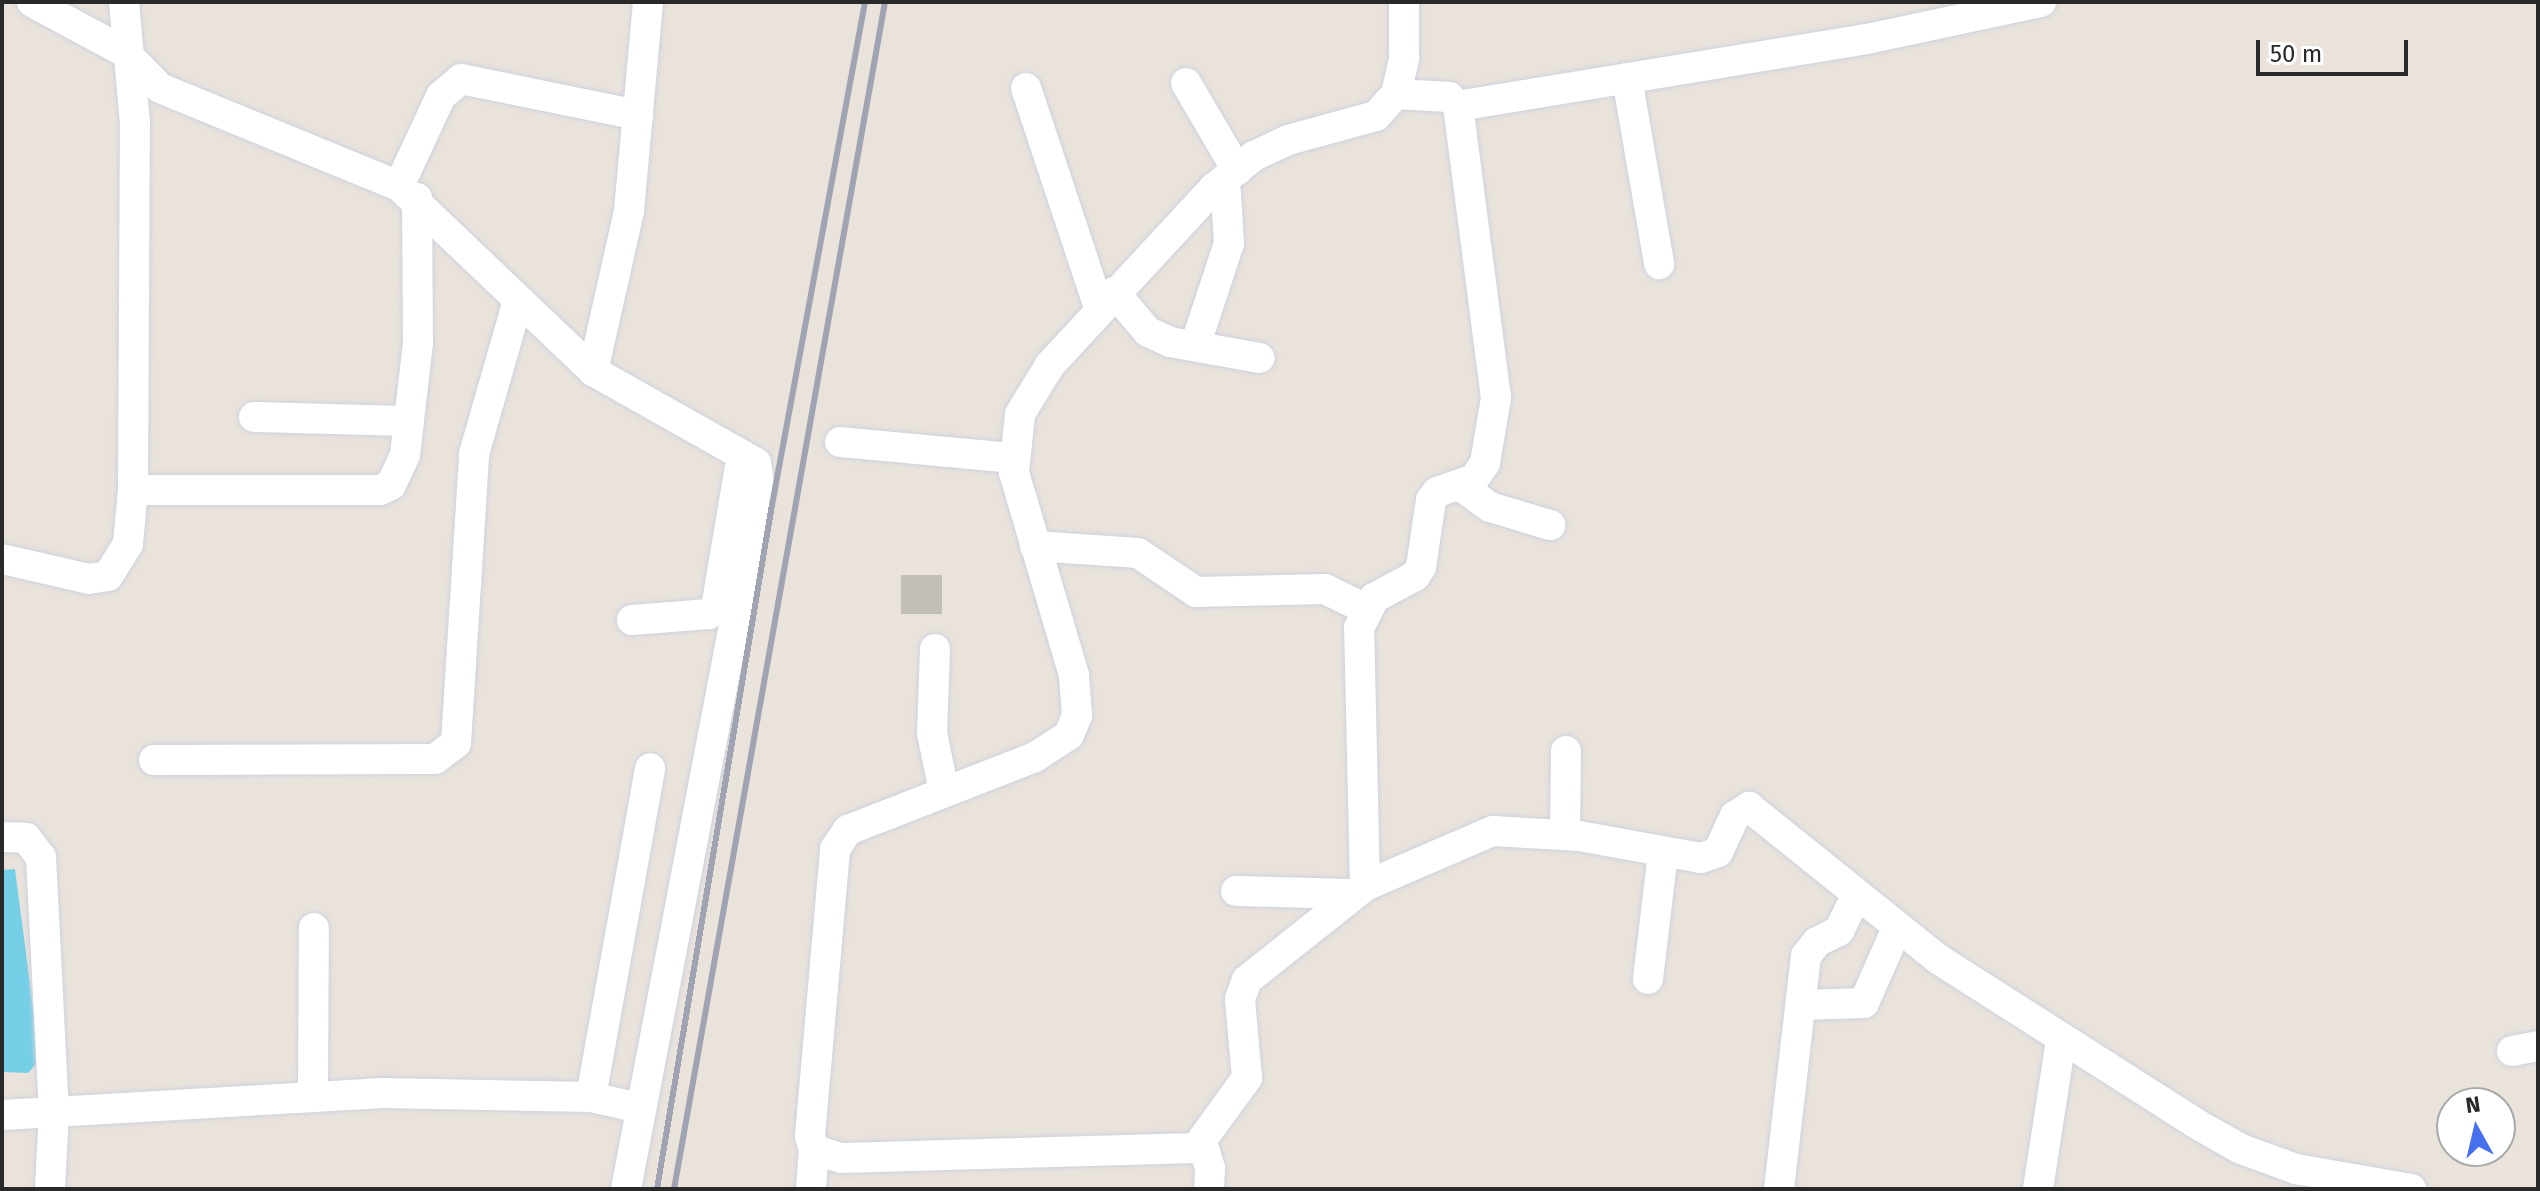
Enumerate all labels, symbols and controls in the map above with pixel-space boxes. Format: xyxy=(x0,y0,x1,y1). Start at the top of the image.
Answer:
scale bar xyxy=(2260,24,2412,74)
text: 50 m xyxy=(2270,40,2322,68)
north arrow xyxy=(2436,1087,2516,1167)
text: N xyxy=(2464,1090,2482,1119)

